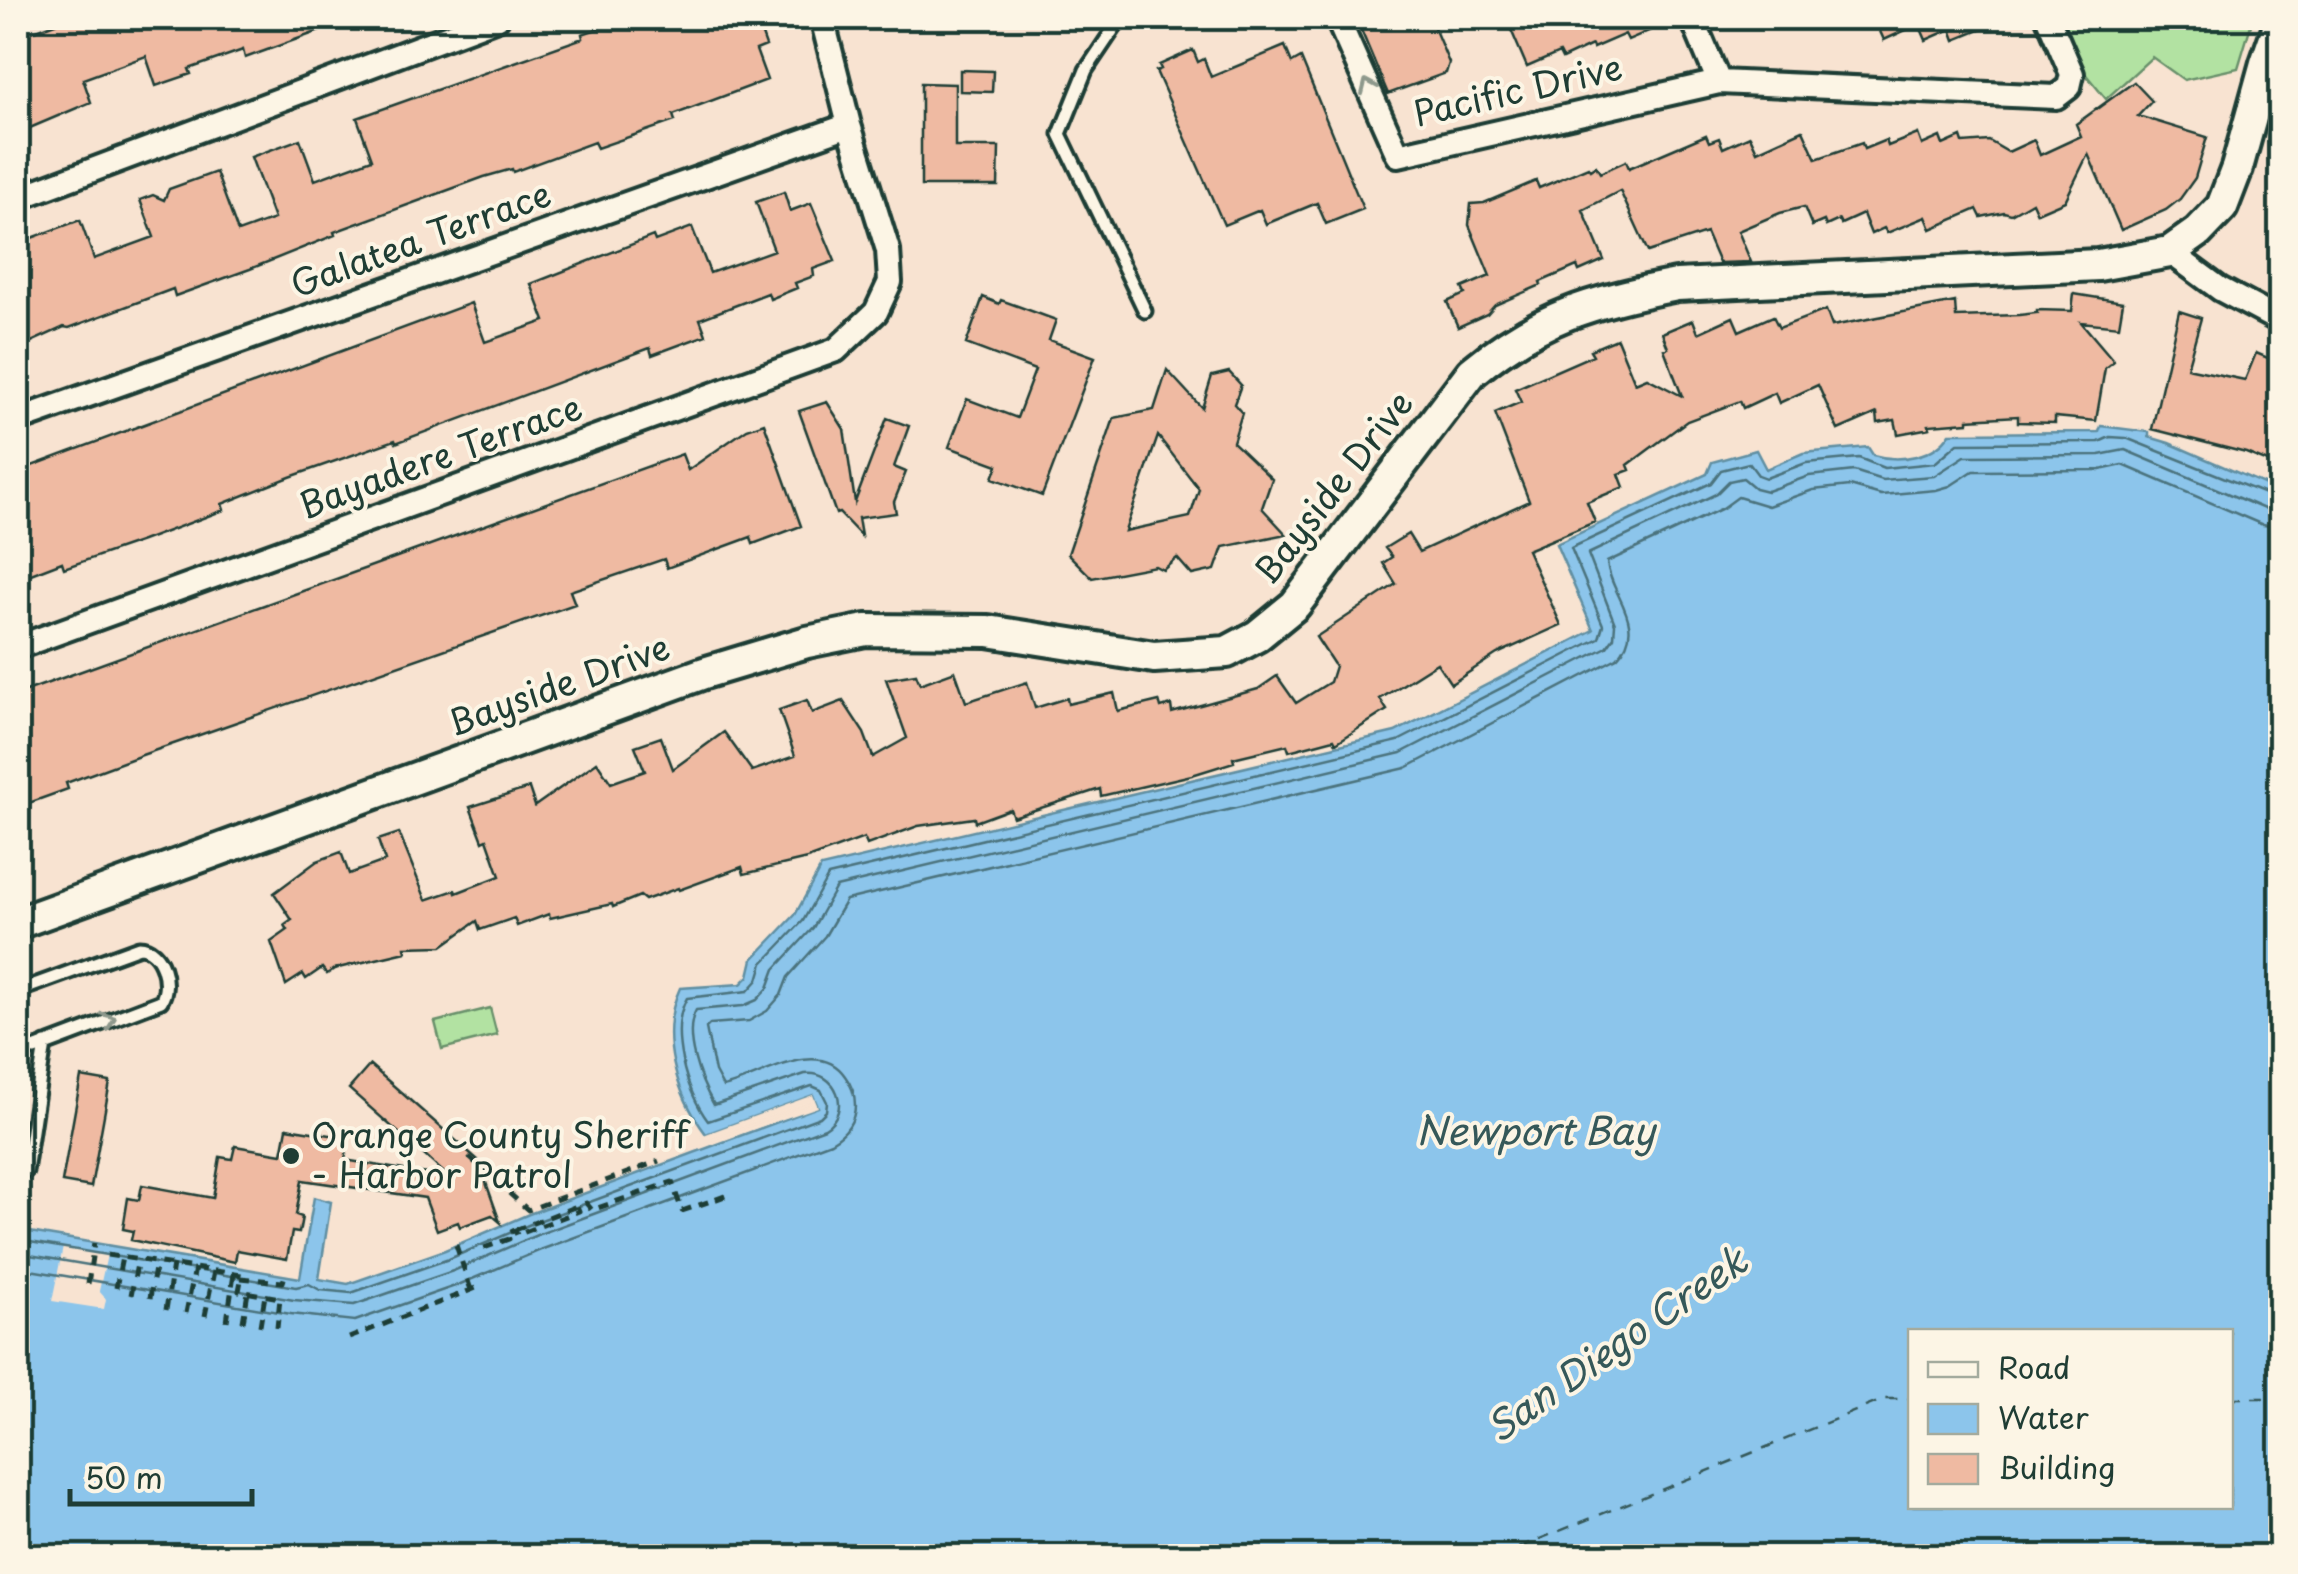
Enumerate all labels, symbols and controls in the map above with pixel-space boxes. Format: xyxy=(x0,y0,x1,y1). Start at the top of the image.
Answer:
street label: Pacific Drive xyxy=(1408,39,1627,138)
one-way arrow xyxy=(1360,78,1380,96)
street label: Galatea Terrace xyxy=(282,166,558,309)
street label: Bayside Drive xyxy=(1240,378,1425,594)
street label: Bayadere Terrace xyxy=(291,379,589,530)
street label: Bayside Drive xyxy=(440,619,677,748)
one-way arrow xyxy=(99,1012,117,1032)
water label: Newport Bay xyxy=(1415,1101,1657,1158)
place label: Orange County Sheriff - Harbor Patrol xyxy=(311,1107,692,1200)
marker: Orange County Sheriff - Harbor Patrol xyxy=(280,1145,302,1167)
water label: San Diego Creek xyxy=(1473,1230,1759,1454)
legend xyxy=(1908,1329,2233,1509)
text: Road xyxy=(1998,1344,2071,1389)
text: Water xyxy=(1998,1394,2089,1439)
scale bar xyxy=(70,1444,252,1506)
text: Building xyxy=(1998,1444,2115,1489)
text: 50 m xyxy=(85,1454,163,1499)

